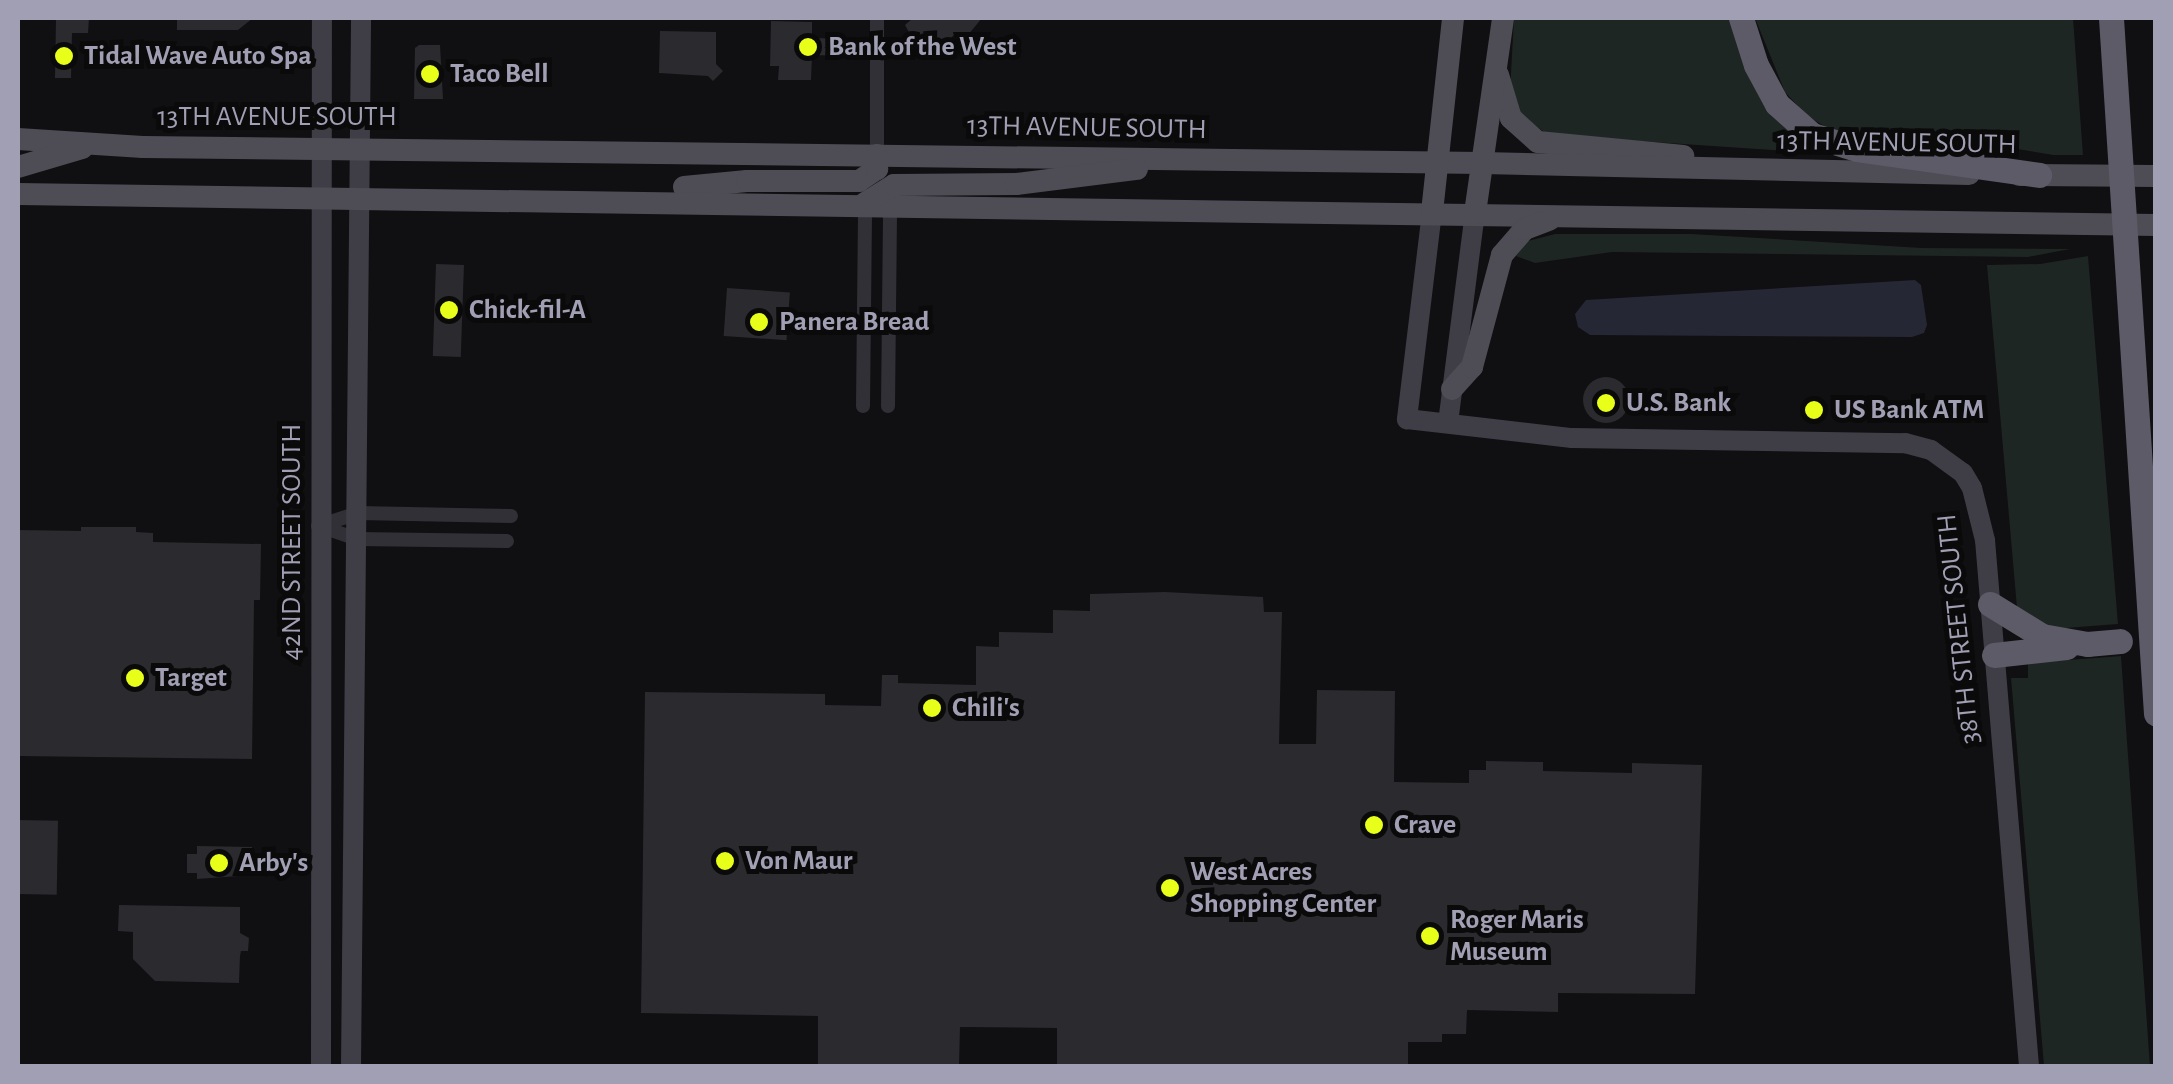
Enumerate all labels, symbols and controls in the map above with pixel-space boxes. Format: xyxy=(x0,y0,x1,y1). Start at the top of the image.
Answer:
place label: Bank of the West xyxy=(828,30,1016,64)
marker: Bank of the West xyxy=(797,36,819,58)
place label: Tidal Wave Auto Spa xyxy=(84,39,312,73)
marker: Tidal Wave Auto Spa xyxy=(53,45,75,67)
place label: Taco Bell xyxy=(450,57,549,91)
marker: Taco Bell xyxy=(419,63,441,85)
street label: 13TH AVENUE SOUTH xyxy=(157,100,397,134)
street label: 13TH AVENUE SOUTH xyxy=(967,109,1207,147)
street label: 13TH AVENUE SOUTH xyxy=(1777,124,2017,162)
place label: Chick-fil-A xyxy=(469,293,586,327)
marker: Chick-fil-A xyxy=(438,299,460,321)
place label: Panera Bread xyxy=(779,305,930,339)
marker: Panera Bread xyxy=(748,311,770,333)
place label: U.S. Bank xyxy=(1626,386,1731,420)
marker: U.S. Bank xyxy=(1595,392,1617,414)
place label: US Bank ATM xyxy=(1834,393,1984,427)
marker: US Bank ATM xyxy=(1803,399,1825,421)
street label: 42ND STREET SOUTH xyxy=(275,424,309,660)
street label: 38TH STREET SOUTH xyxy=(1930,512,1988,746)
place label: Target xyxy=(155,661,227,695)
marker: Target xyxy=(124,667,146,689)
place label: Chili's xyxy=(952,691,1020,725)
marker: Chili's xyxy=(921,697,943,719)
place label: Crave xyxy=(1394,808,1456,842)
marker: Crave xyxy=(1363,814,1385,836)
place label: Von Maur xyxy=(745,844,853,878)
place label: Arby's xyxy=(239,846,308,880)
marker: Von Maur xyxy=(714,850,736,872)
marker: Arby's xyxy=(208,852,230,874)
place label: West Acres Shopping Center xyxy=(1190,855,1376,921)
marker: West Acres Shopping Center xyxy=(1159,877,1181,899)
place label: Roger Maris Museum xyxy=(1450,903,1584,969)
marker: Roger Maris Museum xyxy=(1419,925,1441,947)

